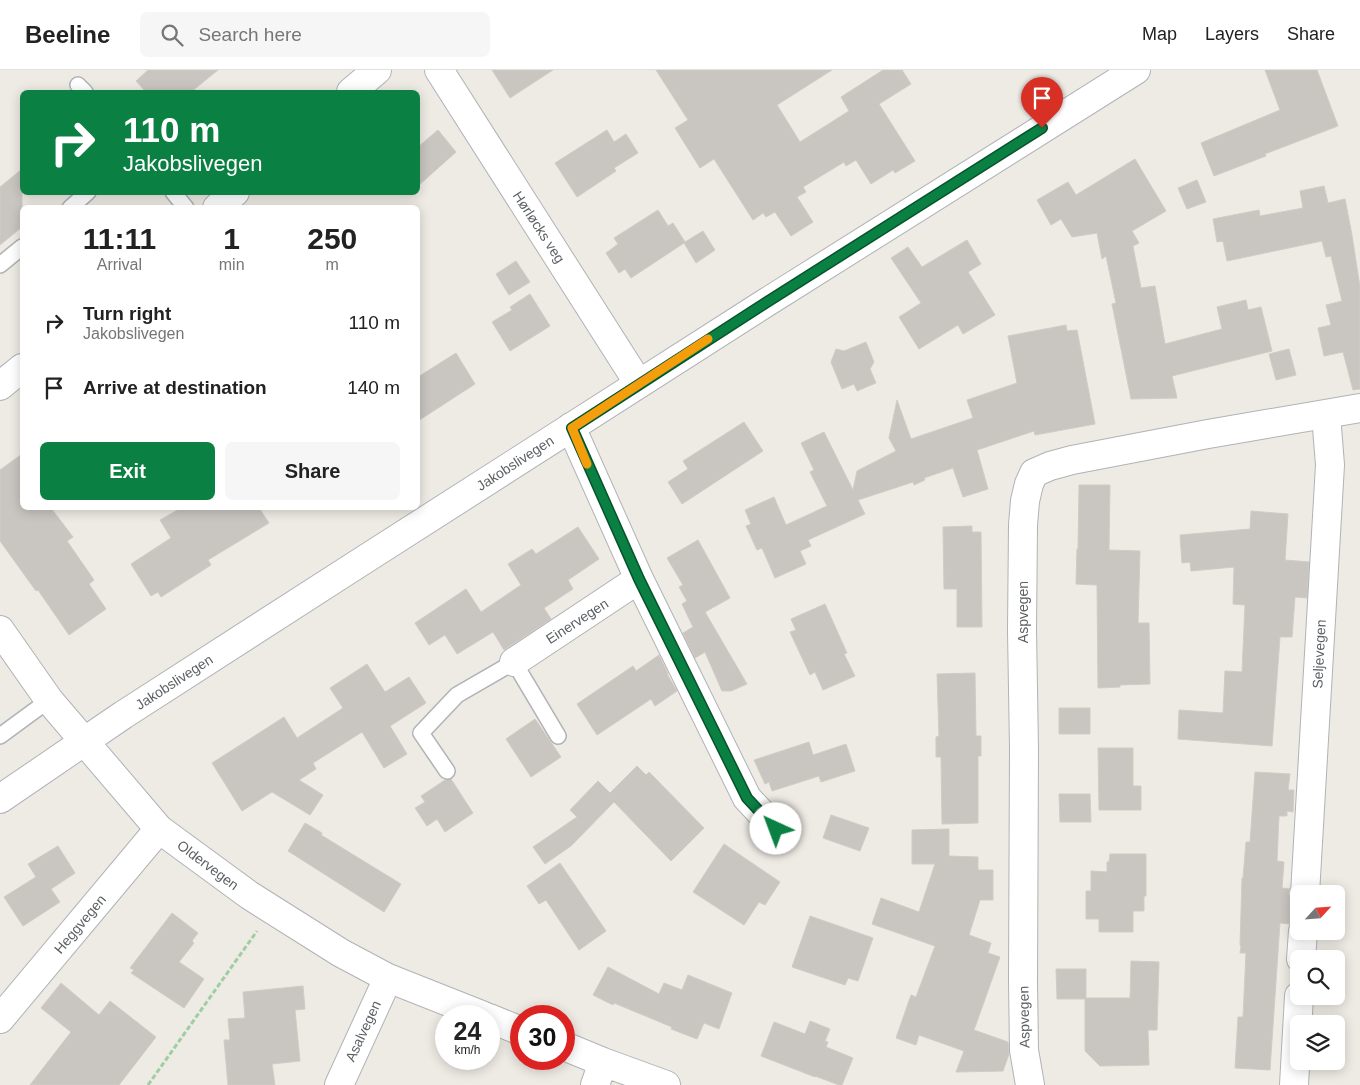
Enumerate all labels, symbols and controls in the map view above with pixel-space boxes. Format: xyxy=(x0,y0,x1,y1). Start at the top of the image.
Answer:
search box xyxy=(140,12,490,57)
text: Beeline xyxy=(25,21,110,48)
icon: search xyxy=(158,21,186,49)
text: Search here xyxy=(198,24,302,45)
text: Map xyxy=(1142,24,1177,44)
text: Layers xyxy=(1205,24,1259,44)
text: Share xyxy=(1287,24,1335,44)
pin xyxy=(1021,77,1063,128)
icon: arrive xyxy=(1028,84,1056,112)
icon: right xyxy=(40,110,105,175)
text: 110 m xyxy=(123,110,220,149)
text: Jakobslivegen xyxy=(123,151,262,176)
street label: Hørløcks veg xyxy=(510,188,568,266)
text: 11:11 xyxy=(83,222,156,255)
text: 1 xyxy=(223,222,240,255)
text: 250 xyxy=(307,222,357,255)
text: Arrival xyxy=(97,256,142,273)
text: min xyxy=(219,256,245,273)
text: m xyxy=(326,256,339,273)
text: Turn right xyxy=(83,303,171,324)
icon: right xyxy=(40,309,68,337)
text: 110 m xyxy=(349,312,400,333)
text: Jakobslivegen xyxy=(83,325,184,342)
icon: arrive xyxy=(40,374,68,402)
text: Arrive at destination xyxy=(83,377,267,398)
text: 140 m xyxy=(347,377,400,398)
street label: Jakobslivegen xyxy=(473,432,557,494)
button: Exit xyxy=(40,442,215,500)
button: Share xyxy=(225,442,400,500)
street label: Aspvegen xyxy=(1015,581,1031,643)
street label: Einervegen xyxy=(543,595,611,647)
street label: Seljevegen xyxy=(1309,619,1329,689)
street label: Jakobslivegen xyxy=(132,651,216,713)
position arrow xyxy=(749,802,801,854)
street label: Oldervegen xyxy=(174,837,242,893)
north arrow xyxy=(1290,885,1345,940)
map controls xyxy=(1290,885,1345,1070)
street label: Heggvegen xyxy=(51,891,109,957)
button: search xyxy=(1290,950,1345,1005)
street label: Aspvegen xyxy=(1015,986,1033,1048)
street label: Asalvegen xyxy=(342,998,384,1064)
speed limit sign: 30 xyxy=(510,1005,575,1070)
button: layers xyxy=(1290,1015,1345,1070)
text: 24 xyxy=(454,1017,481,1045)
text: km/h xyxy=(454,1043,481,1057)

